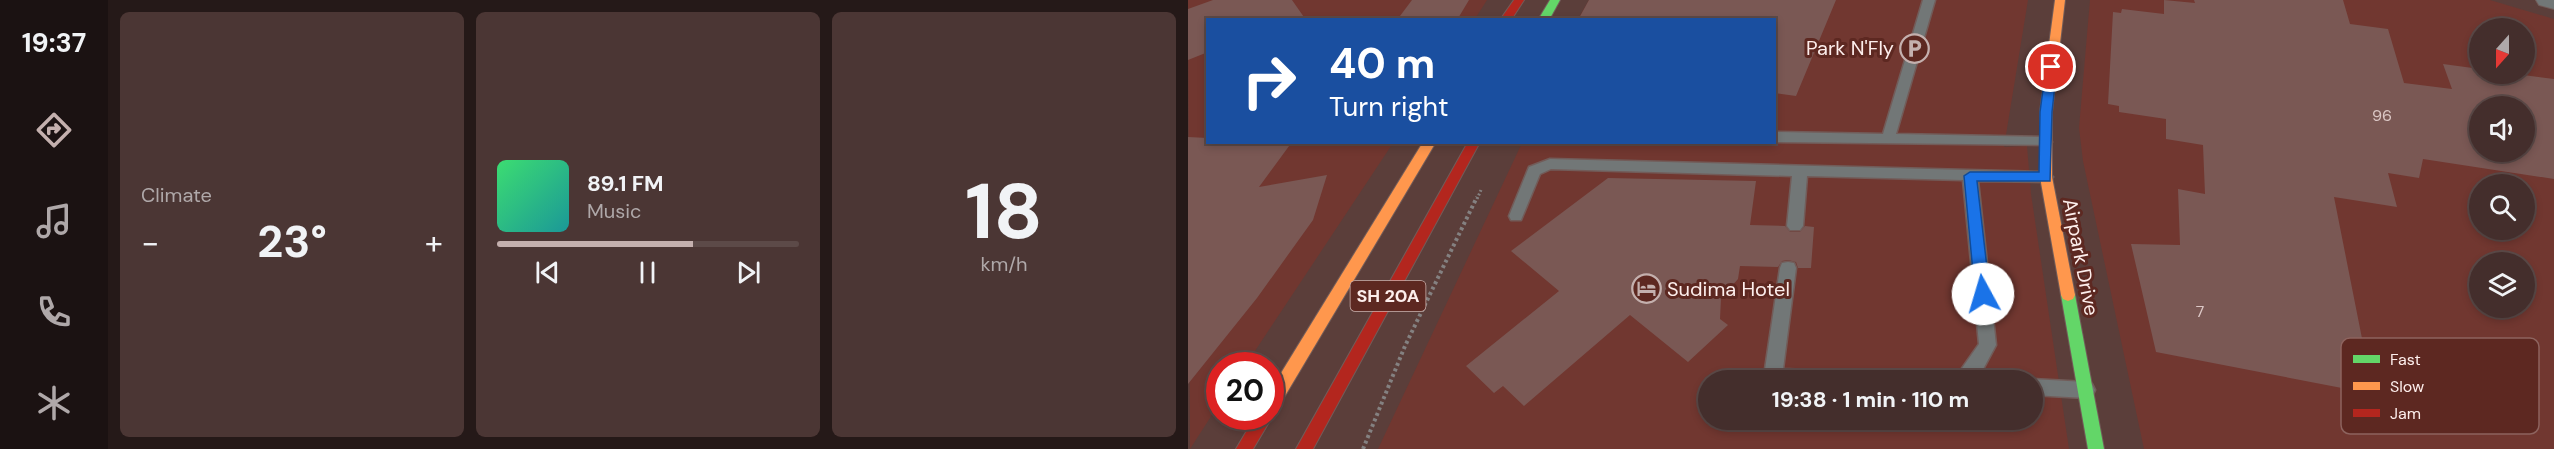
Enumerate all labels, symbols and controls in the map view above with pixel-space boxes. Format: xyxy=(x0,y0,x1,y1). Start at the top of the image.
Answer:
north arrow xyxy=(2469,18,2535,84)
map controls xyxy=(2469,18,2535,318)
text: 19:37 xyxy=(22,25,86,60)
parking icon: Park N'Fly xyxy=(1899,32,1931,64)
place label: Park N'Fly xyxy=(1806,35,1894,61)
text: 40 m xyxy=(1329,36,1435,91)
pin xyxy=(2025,41,2076,92)
icon: right xyxy=(1230,42,1308,120)
icon: arrive xyxy=(2034,50,2067,83)
text: Turn right xyxy=(1329,89,1449,124)
button: sound xyxy=(2469,96,2535,162)
house number: 96 xyxy=(2372,105,2392,126)
icon: directions xyxy=(33,109,75,151)
text: 18 xyxy=(965,161,1043,262)
text: 89.1 FM xyxy=(587,169,663,198)
button: search xyxy=(2469,174,2535,240)
text: Climate xyxy=(141,182,212,208)
street label: Airpark Drive xyxy=(2057,196,2105,318)
text: Music xyxy=(587,198,642,224)
icon: music xyxy=(33,200,75,242)
text: 23° xyxy=(257,212,327,271)
text: − xyxy=(141,221,159,264)
text: + xyxy=(425,221,443,264)
text: km/h xyxy=(980,251,1028,277)
button: layers xyxy=(2469,252,2535,318)
icon: previous xyxy=(531,256,564,289)
icon: pause xyxy=(631,256,664,289)
icon: next xyxy=(732,256,765,289)
position arrow xyxy=(1951,262,2015,326)
hotel icon: Sudima Hotel xyxy=(1630,273,1662,305)
place label: Sudima Hotel xyxy=(1667,276,1790,302)
road number: SH 20A xyxy=(1350,281,1426,311)
icon: phone xyxy=(33,291,75,333)
house number: 7 xyxy=(2196,301,2204,322)
legend xyxy=(2341,338,2539,434)
text: Fast xyxy=(2390,349,2421,370)
speed limit sign: 20 xyxy=(1206,352,1284,430)
text: Slow xyxy=(2390,376,2424,397)
icon: climate xyxy=(33,382,75,424)
text: 19:38 · 1 min · 110 m xyxy=(1772,385,1969,414)
text: Jam xyxy=(2390,403,2421,424)

